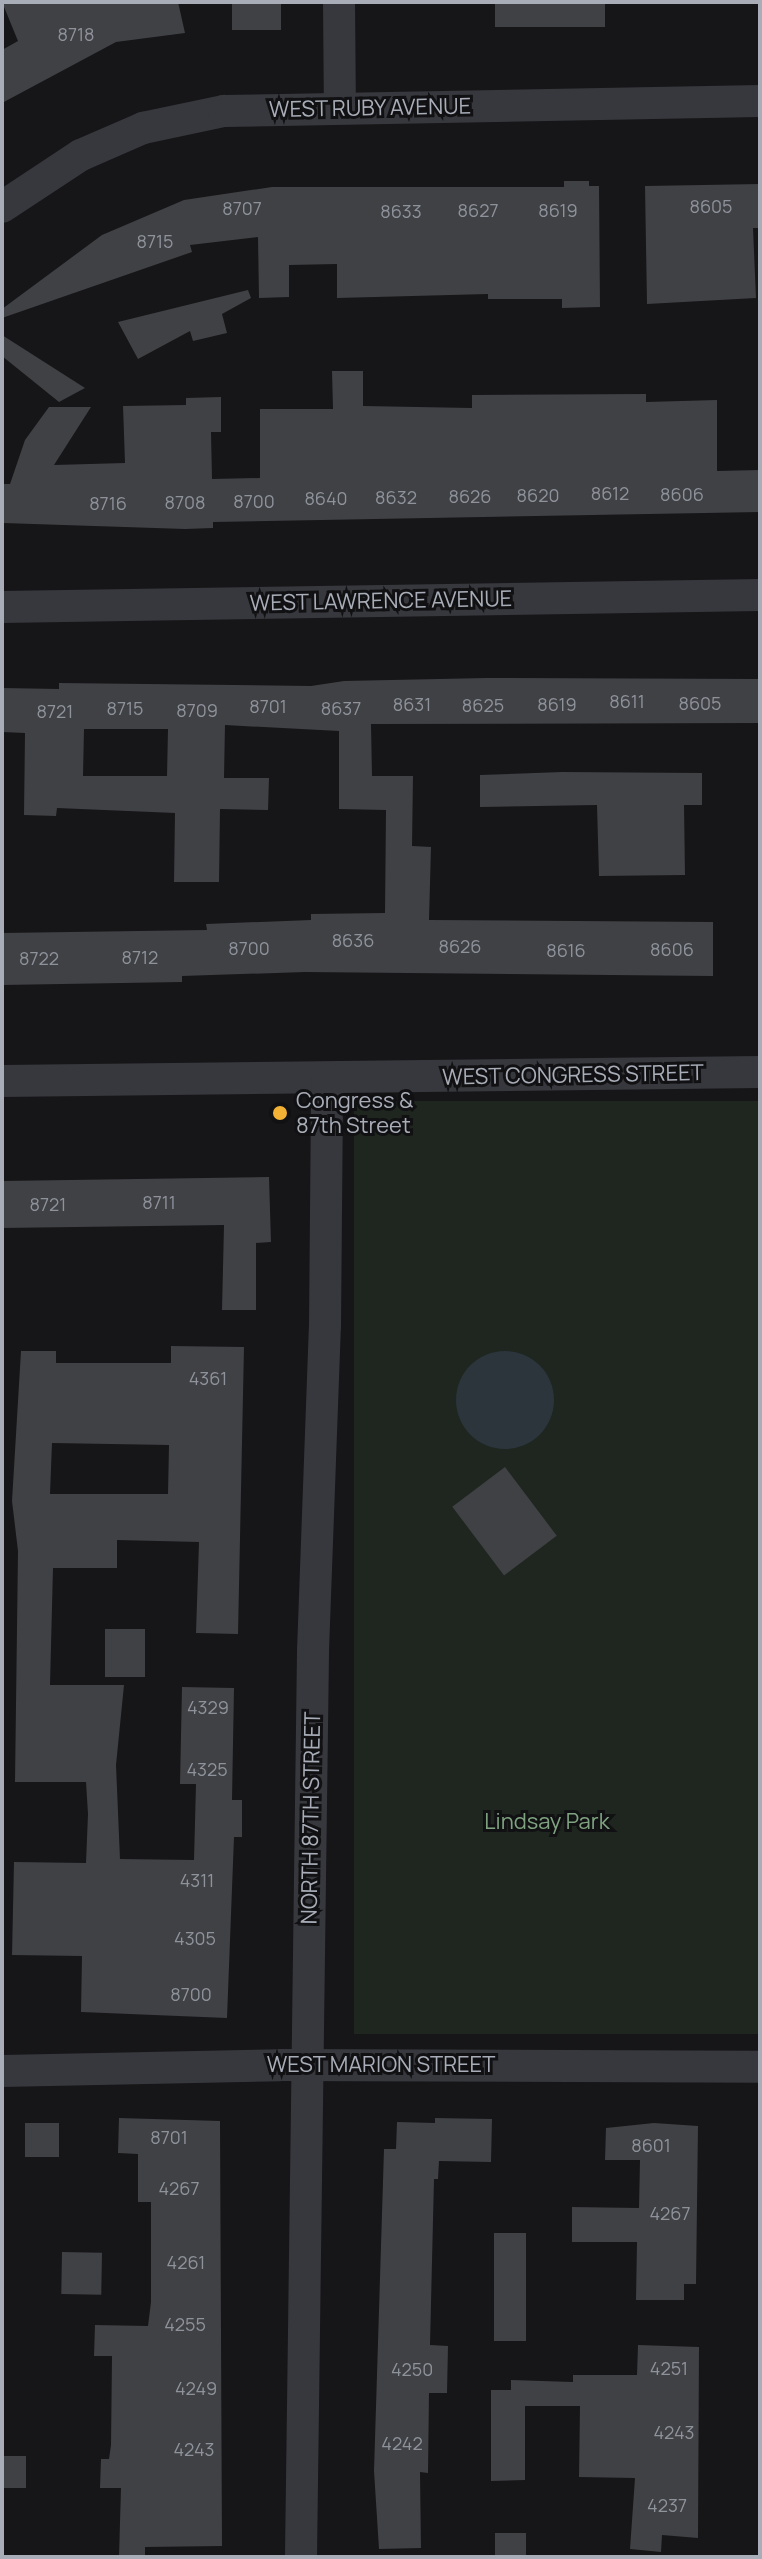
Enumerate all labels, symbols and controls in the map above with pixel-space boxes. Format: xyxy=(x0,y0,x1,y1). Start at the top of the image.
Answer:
house number: 8718 xyxy=(58,23,94,45)
street label: WEST RUBY AVENUE xyxy=(268,93,472,123)
house number: 8605 xyxy=(690,195,732,217)
house number: 8707 xyxy=(222,197,262,219)
house number: 8627 xyxy=(458,199,498,221)
house number: 8619 xyxy=(538,199,578,221)
house number: 8633 xyxy=(380,200,422,222)
house number: 8715 xyxy=(137,230,173,252)
house number: 8612 xyxy=(591,482,629,504)
house number: 8606 xyxy=(660,483,704,505)
house number: 8620 xyxy=(517,484,559,506)
house number: 8626 xyxy=(448,485,492,507)
house number: 8632 xyxy=(375,486,417,508)
house number: 8640 xyxy=(304,487,348,509)
house number: 8700 xyxy=(233,490,275,512)
house number: 8708 xyxy=(165,491,205,513)
house number: 8716 xyxy=(89,492,127,514)
street label: WEST LAWRENCE AVENUE xyxy=(249,586,513,616)
house number: 8611 xyxy=(609,690,645,712)
house number: 8605 xyxy=(679,692,721,714)
house number: 8631 xyxy=(393,693,431,715)
house number: 8619 xyxy=(537,693,577,715)
house number: 8625 xyxy=(462,694,504,716)
house number: 8701 xyxy=(249,695,287,717)
house number: 8715 xyxy=(107,697,143,719)
house number: 8637 xyxy=(321,697,361,719)
house number: 8709 xyxy=(176,699,218,721)
house number: 8721 xyxy=(37,700,73,722)
house number: 8636 xyxy=(332,929,374,951)
house number: 8626 xyxy=(438,935,482,957)
house number: 8700 xyxy=(228,937,270,959)
house number: 8606 xyxy=(650,938,694,960)
house number: 8616 xyxy=(546,939,586,961)
house number: 8712 xyxy=(122,946,158,968)
house number: 8722 xyxy=(19,947,59,969)
street label: WEST CONGRESS STREET xyxy=(442,1060,704,1090)
place label: Congress & 87th Street xyxy=(296,1087,413,1138)
marker: Congress & 87th Street xyxy=(271,1104,289,1122)
house number: 8711 xyxy=(142,1191,176,1213)
house number: 8721 xyxy=(30,1193,66,1215)
house number: 4361 xyxy=(189,1367,227,1389)
house number: 4329 xyxy=(187,1696,229,1718)
street label: NORTH 87TH STREET xyxy=(296,1711,326,1925)
house number: 4325 xyxy=(186,1758,228,1780)
park label: Lindsay Park xyxy=(484,1809,610,1835)
house number: 4311 xyxy=(180,1869,214,1891)
house number: 4305 xyxy=(174,1927,216,1949)
house number: 8700 xyxy=(170,1983,212,2005)
street label: WEST MARION STREET xyxy=(266,2052,496,2078)
house number: 8701 xyxy=(150,2126,188,2148)
house number: 8601 xyxy=(631,2134,671,2156)
house number: 4267 xyxy=(158,2177,200,2199)
house number: 4267 xyxy=(649,2202,691,2224)
house number: 4261 xyxy=(167,2251,205,2273)
house number: 4255 xyxy=(164,2313,206,2335)
house number: 4251 xyxy=(650,2357,688,2379)
house number: 4250 xyxy=(391,2358,433,2380)
house number: 4249 xyxy=(175,2377,217,2399)
house number: 4243 xyxy=(653,2421,695,2443)
house number: 4242 xyxy=(381,2432,423,2454)
house number: 4243 xyxy=(173,2438,215,2460)
house number: 4237 xyxy=(647,2494,687,2516)

